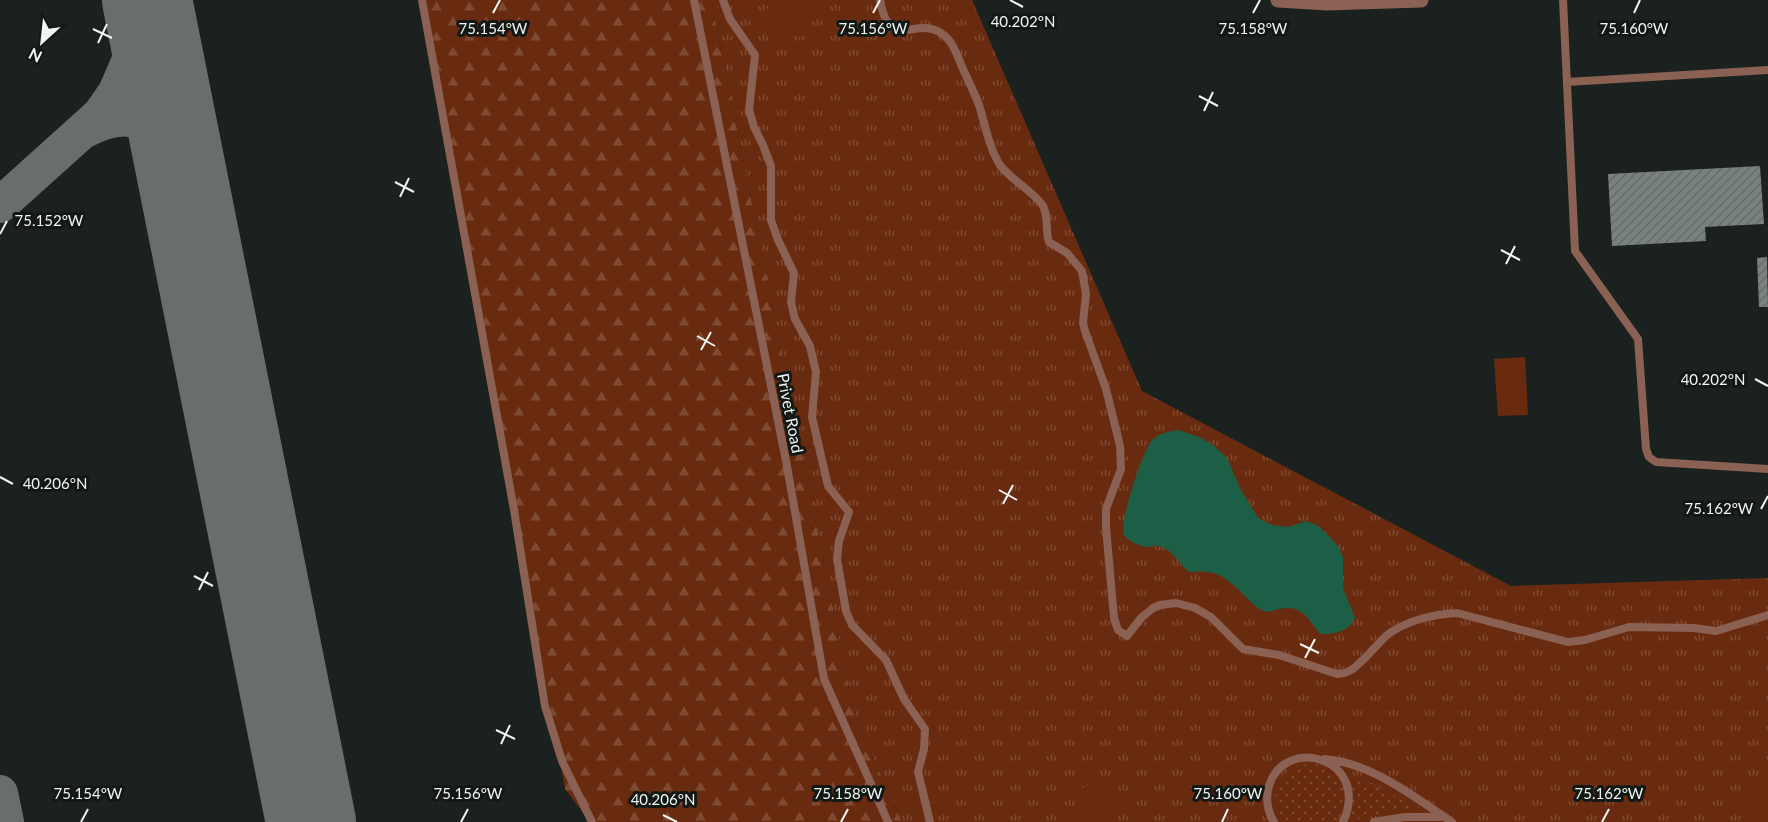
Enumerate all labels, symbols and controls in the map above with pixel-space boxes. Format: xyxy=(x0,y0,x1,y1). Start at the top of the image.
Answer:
north arrow xyxy=(12,12,72,72)
text: 40.202°N xyxy=(991,12,1055,30)
text: 75.154°W xyxy=(459,19,528,37)
text: 75.156°W xyxy=(839,19,908,37)
text: 75.158°W xyxy=(1219,19,1288,37)
text: 75.160°W xyxy=(1600,19,1669,37)
text: N xyxy=(25,45,45,67)
text: 75.152°W xyxy=(15,211,84,229)
text: 40.202°N xyxy=(1681,370,1745,388)
street label: Privet Road xyxy=(774,371,808,455)
text: 40.206°N xyxy=(23,474,87,492)
text: 75.162°W xyxy=(1685,499,1754,517)
text: 75.154°W xyxy=(54,784,123,802)
text: 75.156°W xyxy=(434,784,503,802)
text: 75.158°W xyxy=(814,784,883,802)
text: 75.160°W xyxy=(1194,784,1263,802)
text: 75.162°W xyxy=(1575,784,1644,802)
text: 40.206°N xyxy=(631,790,695,808)

